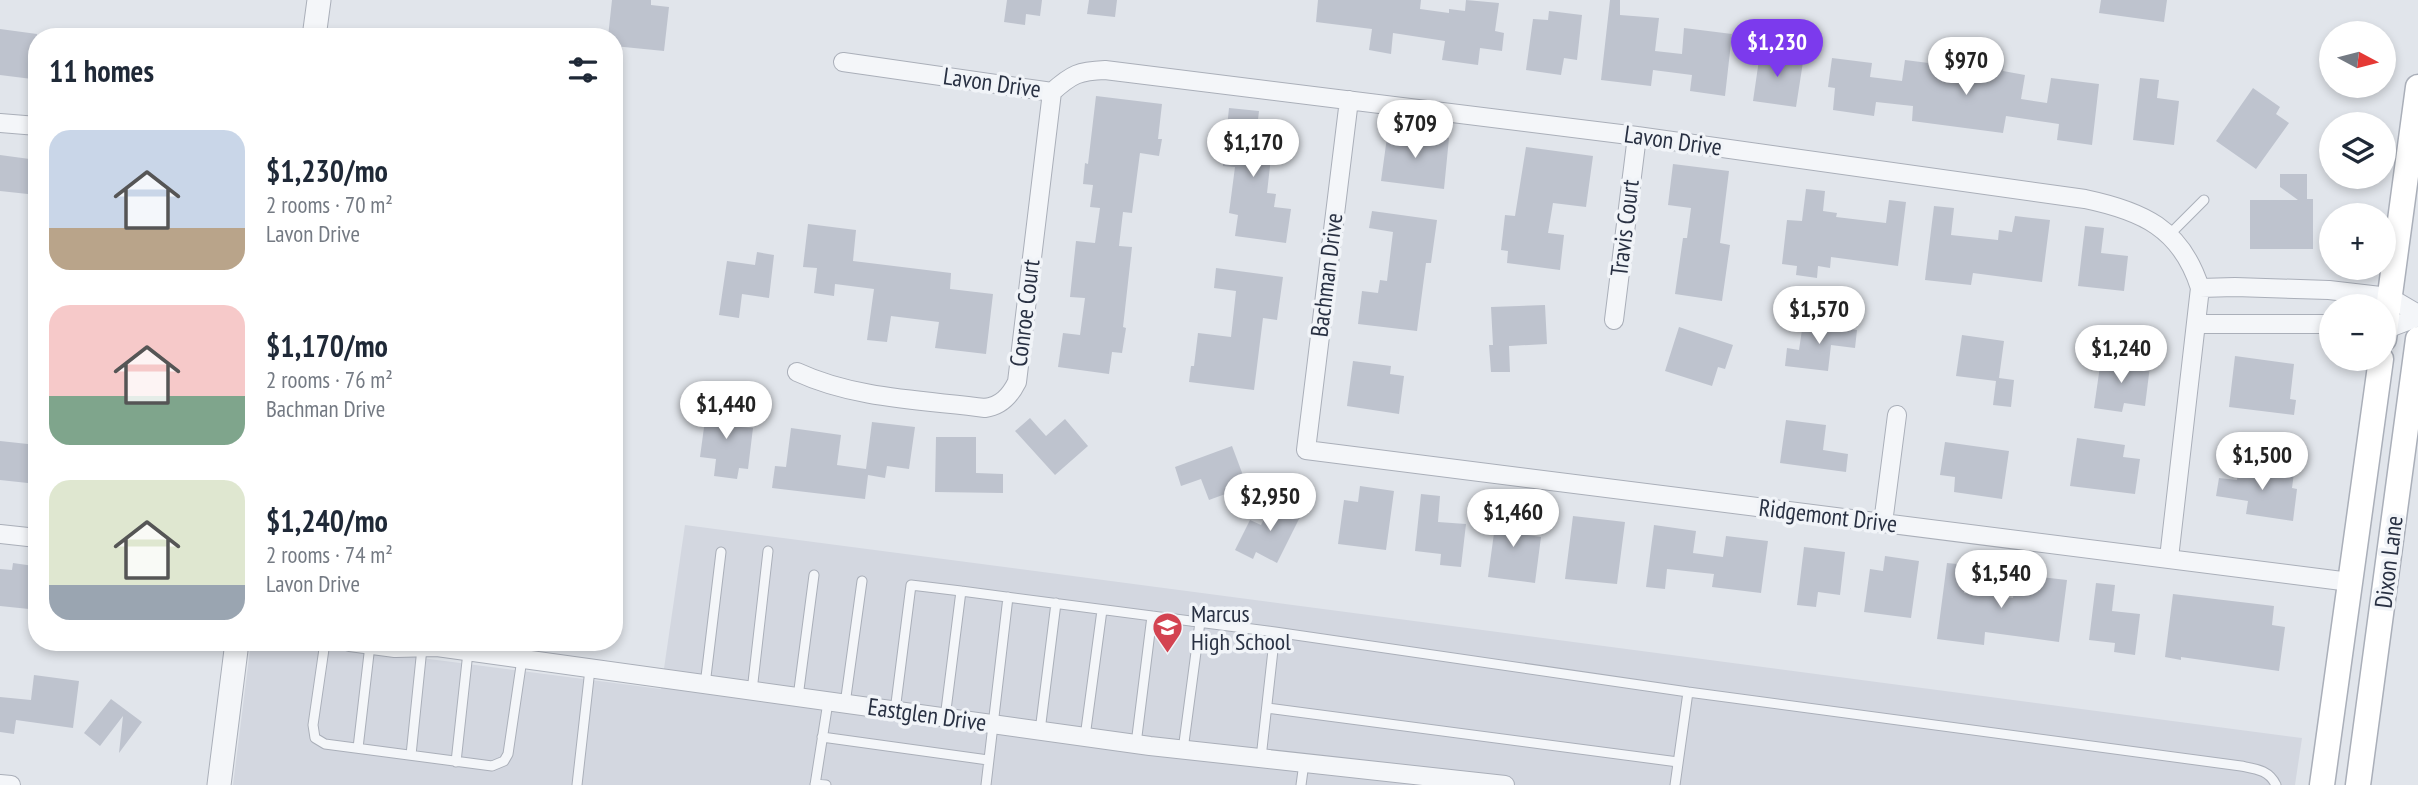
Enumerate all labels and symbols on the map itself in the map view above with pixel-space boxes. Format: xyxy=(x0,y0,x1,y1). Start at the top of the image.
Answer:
pin: $1,230 xyxy=(1720,20,1834,79)
north arrow xyxy=(2319,21,2396,98)
pin: $970 xyxy=(1925,38,2007,97)
street label: Lavon Drive xyxy=(941,60,1043,105)
pin: $709 xyxy=(1374,100,1456,160)
street label: Lavon Drive xyxy=(1622,118,1724,163)
pin: $1,170 xyxy=(1196,120,1310,179)
street label: Travis Court xyxy=(1603,177,1646,278)
street label: Bachman Drive xyxy=(1304,211,1349,339)
street label: Conroe Court xyxy=(1003,257,1047,368)
pin: $1,570 xyxy=(1762,286,1876,346)
pin: $1,240 xyxy=(2064,326,2178,385)
pin: $1,440 xyxy=(669,382,783,441)
pin: $1,500 xyxy=(2205,433,2319,492)
pin: $2,950 xyxy=(1213,474,1327,533)
pin: $1,460 xyxy=(1456,490,1570,549)
street label: Ridgemont Drive xyxy=(1757,492,1899,539)
street label: Dixon Lane xyxy=(2367,514,2410,610)
pin: $1,540 xyxy=(1944,550,2058,610)
place label: Marcus High School xyxy=(1191,598,1291,657)
school or university icon: Marcus High School xyxy=(1151,611,1185,655)
street label: Eastglen Drive xyxy=(866,691,988,738)

